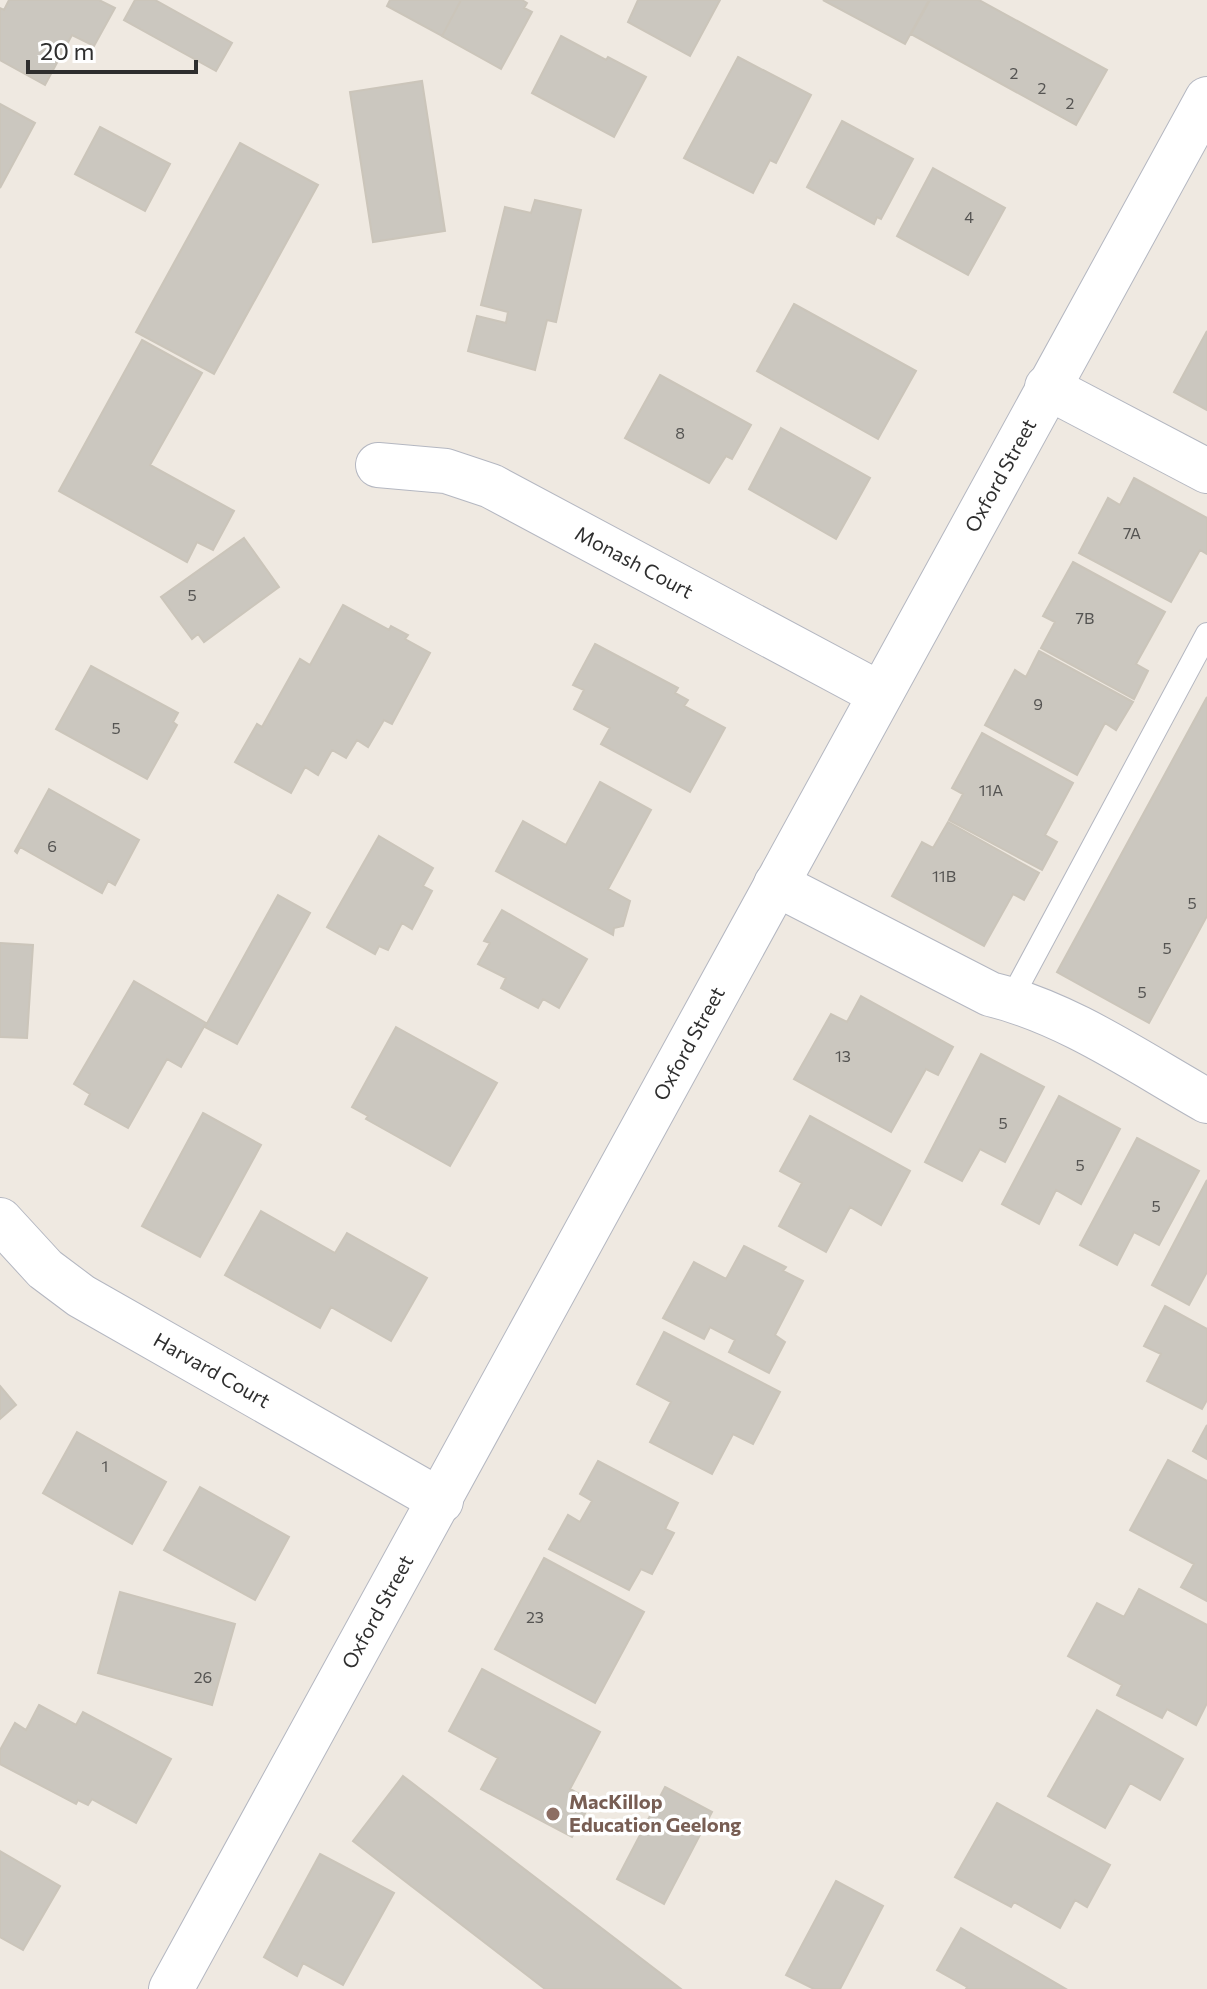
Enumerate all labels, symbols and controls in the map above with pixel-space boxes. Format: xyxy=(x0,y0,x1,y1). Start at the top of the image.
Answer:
scale bar xyxy=(28,24,196,74)
text: 20 m xyxy=(40,36,94,65)
house number: 2 xyxy=(1010,63,1019,82)
house number: 2 xyxy=(1038,78,1047,97)
house number: 2 xyxy=(1066,93,1075,112)
house number: 4 xyxy=(964,207,974,226)
street label: Oxford Street xyxy=(959,414,1041,536)
house number: 8 xyxy=(675,423,685,442)
street label: Monash Court xyxy=(571,520,698,603)
house number: 7A xyxy=(1123,523,1141,542)
house number: 5 xyxy=(187,585,197,604)
house number: 7B xyxy=(1076,608,1094,627)
house number: 9 xyxy=(1033,694,1043,713)
house number: 5 xyxy=(111,718,121,737)
house number: 11A xyxy=(979,780,1003,799)
house number: 6 xyxy=(47,836,57,855)
house number: 11B xyxy=(932,866,956,885)
house number: 5 xyxy=(1187,893,1197,912)
house number: 5 xyxy=(1162,938,1172,957)
street label: Oxford Street xyxy=(648,982,729,1104)
house number: 5 xyxy=(1137,982,1147,1001)
house number: 13 xyxy=(835,1046,851,1065)
house number: 5 xyxy=(998,1113,1008,1132)
house number: 5 xyxy=(1075,1155,1085,1174)
house number: 5 xyxy=(1151,1196,1161,1215)
street label: Harvard Court xyxy=(150,1327,275,1412)
house number: 1 xyxy=(102,1456,108,1475)
street label: Oxford Street xyxy=(336,1551,418,1672)
house number: 23 xyxy=(526,1607,544,1626)
house number: 26 xyxy=(194,1667,212,1686)
place label: MacKillop Education Geelong xyxy=(569,1789,741,1836)
marker: MacKillop Education Geelong xyxy=(544,1805,562,1823)

